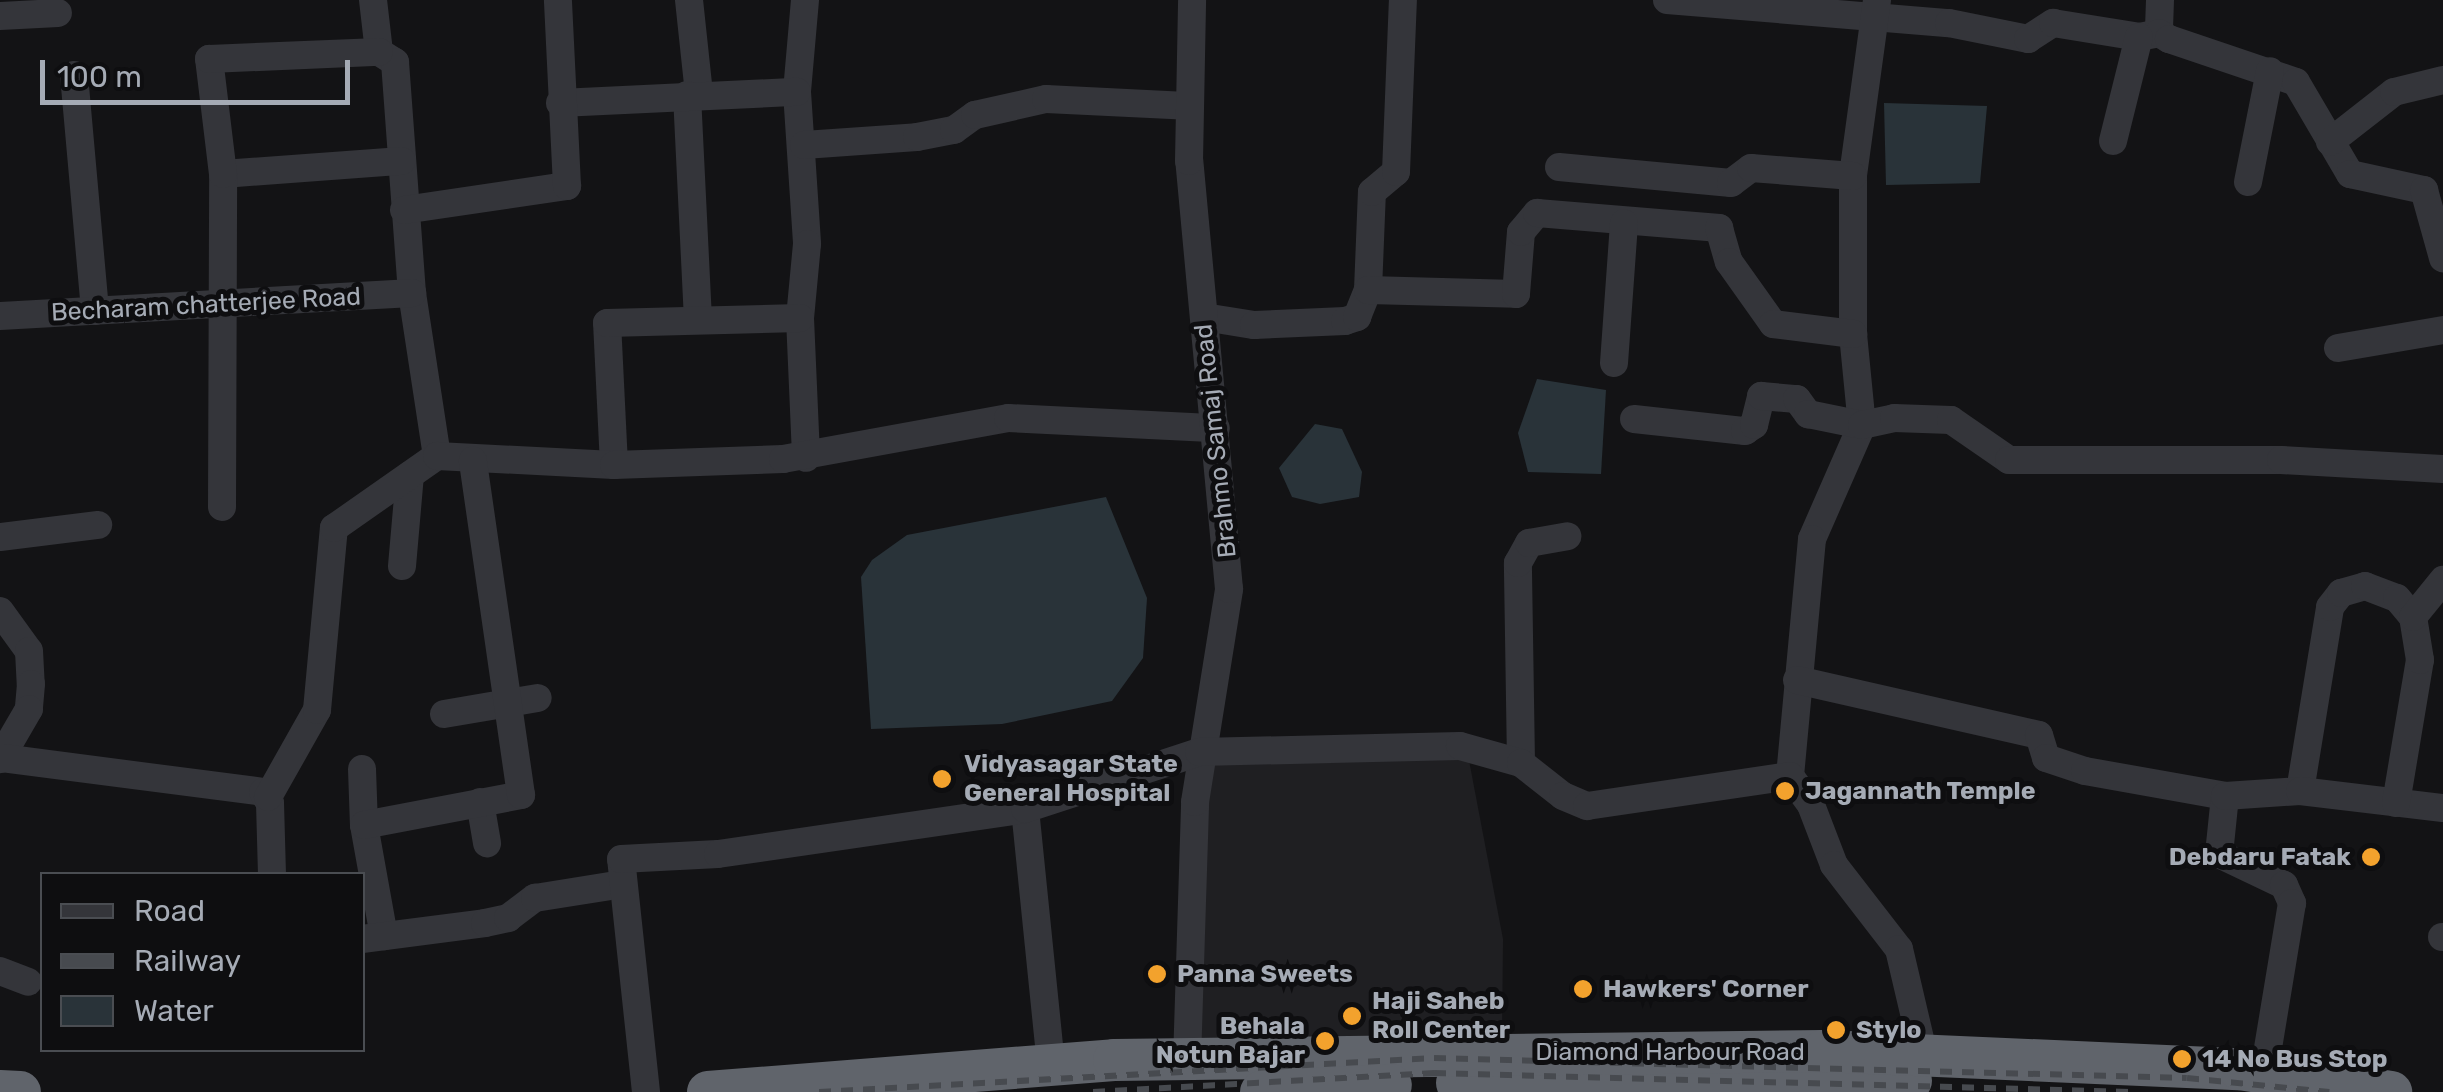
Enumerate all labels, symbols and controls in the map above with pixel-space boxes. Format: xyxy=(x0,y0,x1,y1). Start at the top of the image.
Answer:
scale bar xyxy=(45,40,355,102)
text: 100 m xyxy=(57,59,142,95)
street label: Becharam chatterjee Road xyxy=(50,282,362,328)
street label: Brahmo Samaj Road xyxy=(1189,323,1243,559)
place label: Vidyasagar State General Hospital xyxy=(964,750,1178,809)
marker: Vidyasagar State General Hospital xyxy=(929,766,955,792)
place label: Jagannath Temple xyxy=(1805,776,2036,806)
marker: Jagannath Temple xyxy=(1774,780,1796,802)
place label: Debdaru Fatak xyxy=(2169,842,2351,872)
marker: Debdaru Fatak xyxy=(2360,846,2382,868)
legend xyxy=(40,872,365,1052)
text: Road xyxy=(134,893,205,929)
text: Railway xyxy=(134,943,241,979)
place label: Panna Sweets xyxy=(1177,959,1353,989)
marker: Panna Sweets xyxy=(1146,963,1168,985)
place label: Hawkers' Corner xyxy=(1603,974,1809,1004)
marker: Hawkers' Corner xyxy=(1572,978,1594,1000)
place label: Haji Saheb Roll Center xyxy=(1372,987,1510,1046)
text: Water xyxy=(134,993,214,1029)
marker: Haji Saheb Roll Center xyxy=(1341,1005,1363,1027)
place label: Behala Notun Bajar xyxy=(1156,1012,1305,1071)
place label: Stylo xyxy=(1856,1015,1922,1045)
marker: Stylo xyxy=(1825,1019,1847,1041)
marker: Behala Notun Bajar xyxy=(1314,1030,1336,1052)
street label: Diamond Harbour Road xyxy=(1535,1037,1805,1067)
place label: 14 No Bus Stop xyxy=(2202,1044,2387,1074)
marker: 14 No Bus Stop xyxy=(2171,1048,2193,1070)

